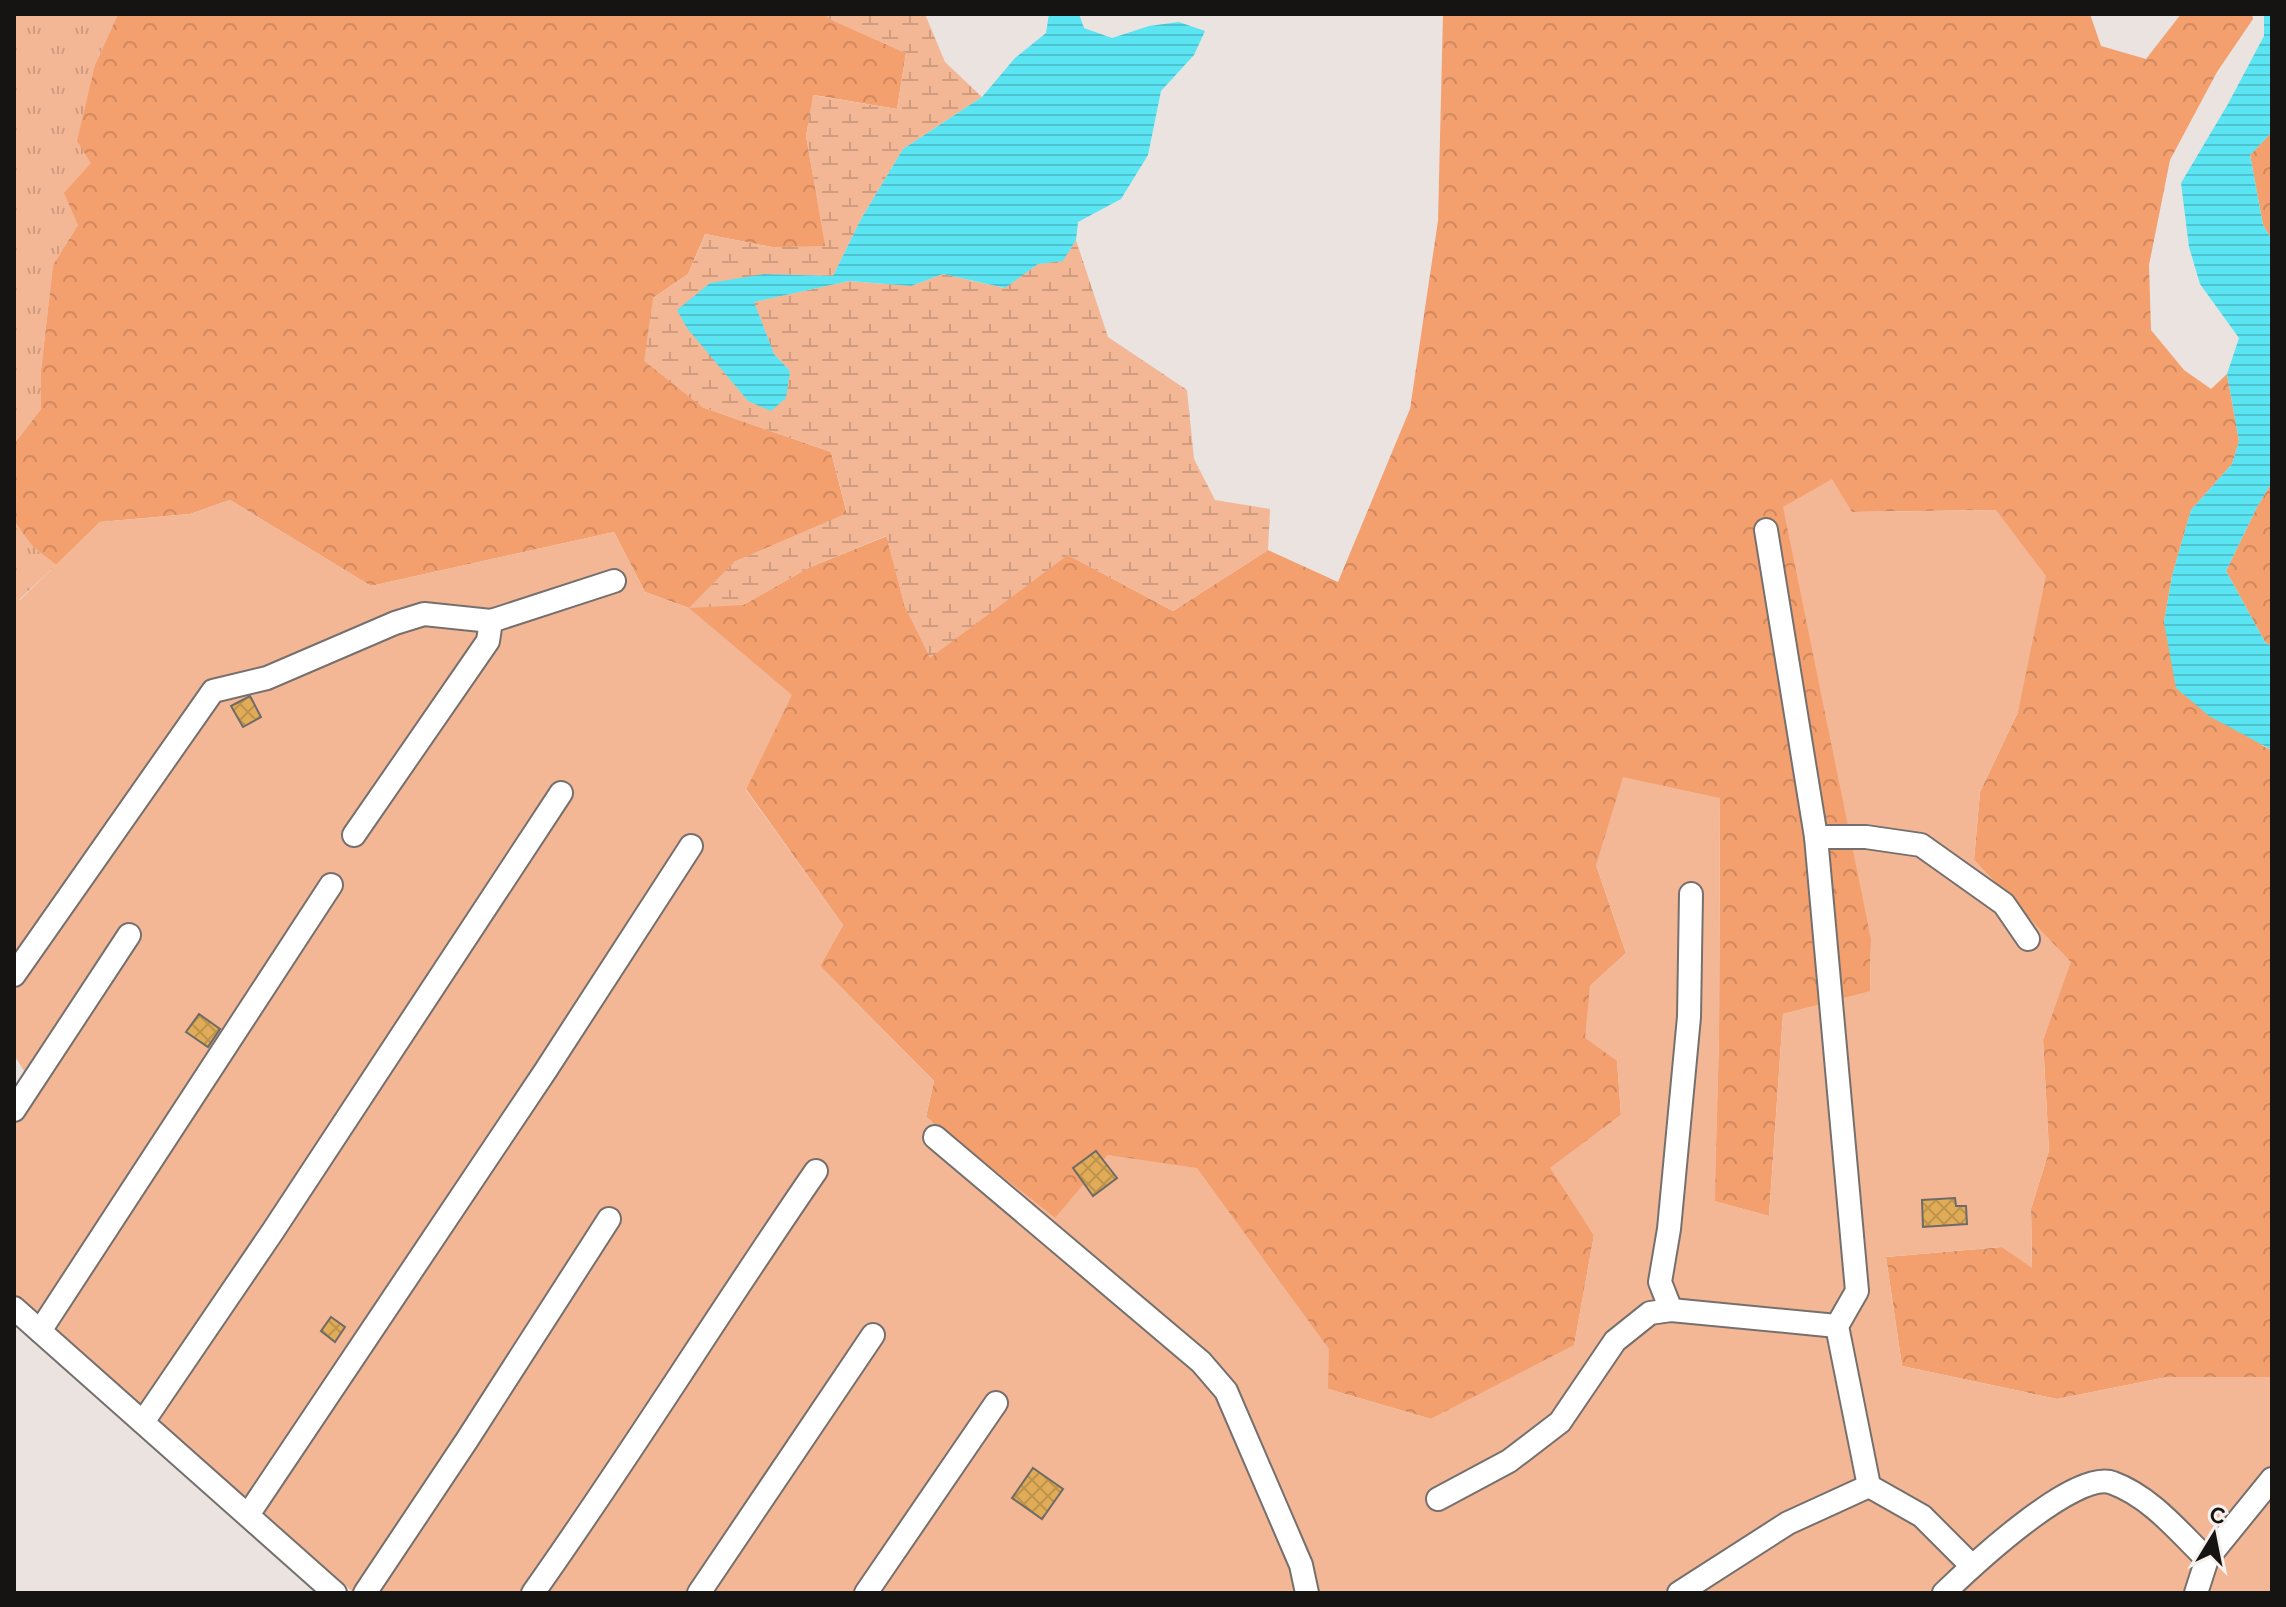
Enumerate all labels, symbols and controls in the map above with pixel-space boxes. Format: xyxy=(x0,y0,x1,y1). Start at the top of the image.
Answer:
north arrow xyxy=(2174,1495,2254,1575)
text: С xyxy=(2208,1501,2227,1529)

